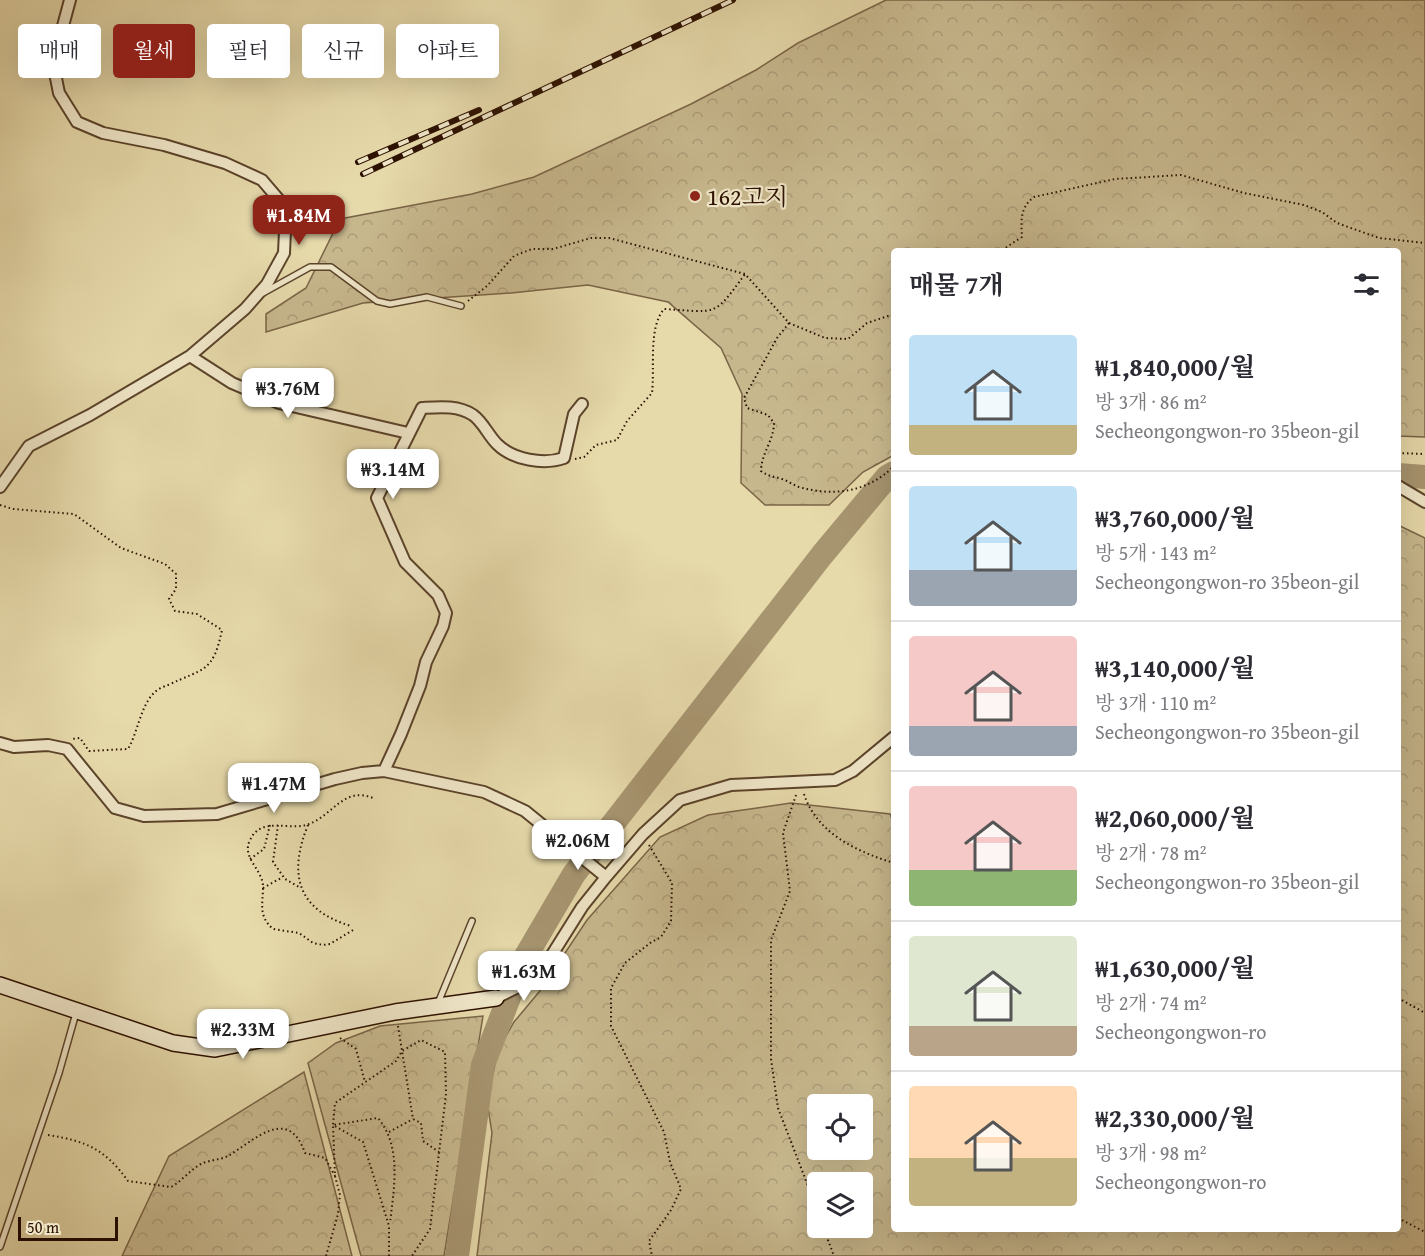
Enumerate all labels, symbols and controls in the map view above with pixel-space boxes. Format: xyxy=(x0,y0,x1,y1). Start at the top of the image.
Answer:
chip: 매매 xyxy=(18,24,101,78)
chip: 월세 xyxy=(113,24,195,78)
chip: 필터 xyxy=(207,24,290,78)
chip: 신규 xyxy=(302,24,384,78)
chip: 아파트 xyxy=(396,24,499,78)
place label: 162고지 xyxy=(707,179,788,214)
marker: 162고지 xyxy=(688,189,702,203)
pin: ₩1.84M xyxy=(250,195,348,246)
text: ₩1.84M xyxy=(267,200,331,229)
text: 매물 7개 xyxy=(909,265,1004,304)
icon: filters xyxy=(1350,268,1383,301)
text: ₩1,840,000/월 xyxy=(1095,347,1255,386)
icon: home xyxy=(957,359,1029,431)
pin: ₩3.76M xyxy=(239,368,337,419)
text: ₩3.76M xyxy=(256,373,320,402)
text: 방 3개 · 86 m² xyxy=(1095,387,1207,416)
text: Secheongongwon-ro 35beon-gil xyxy=(1095,416,1359,445)
pin: ₩3.14M xyxy=(344,449,442,500)
text: ₩3.14M xyxy=(361,454,425,483)
text: ₩3,760,000/월 xyxy=(1095,498,1255,537)
icon: home xyxy=(957,510,1029,582)
text: 방 5개 · 143 m² xyxy=(1095,538,1216,567)
text: Secheongongwon-ro 35beon-gil xyxy=(1095,567,1359,596)
text: ₩3,140,000/월 xyxy=(1095,648,1255,687)
icon: home xyxy=(957,660,1029,732)
text: 방 3개 · 110 m² xyxy=(1095,688,1216,717)
text: Secheongongwon-ro 35beon-gil xyxy=(1095,717,1359,746)
pin: ₩1.47M xyxy=(225,763,323,814)
text: ₩1.47M xyxy=(242,768,306,797)
text: ₩2,060,000/월 xyxy=(1095,798,1255,837)
icon: home xyxy=(957,810,1029,882)
pin: ₩2.06M xyxy=(529,820,627,871)
text: ₩2.06M xyxy=(546,825,610,854)
text: 방 2개 · 78 m² xyxy=(1095,838,1207,867)
text: Secheongongwon-ro 35beon-gil xyxy=(1095,867,1359,896)
text: ₩1,630,000/월 xyxy=(1095,948,1255,987)
pin: ₩1.63M xyxy=(475,951,573,1002)
text: ₩1.63M xyxy=(492,956,556,985)
icon: home xyxy=(957,960,1029,1032)
text: 방 2개 · 74 m² xyxy=(1095,988,1207,1017)
pin: ₩2.33M xyxy=(194,1009,292,1060)
text: ₩2.33M xyxy=(211,1014,275,1043)
text: Secheongongwon-ro xyxy=(1095,1017,1266,1046)
map controls xyxy=(807,1094,873,1238)
button: locate xyxy=(807,1094,873,1160)
text: ₩2,330,000/월 xyxy=(1095,1098,1255,1137)
icon: home xyxy=(957,1110,1029,1182)
text: 방 3개 · 98 m² xyxy=(1095,1138,1207,1167)
text: Secheongongwon-ro xyxy=(1095,1167,1266,1196)
button: layers xyxy=(807,1172,873,1238)
scale bar xyxy=(18,1214,118,1242)
text: 50 m xyxy=(27,1215,59,1239)

